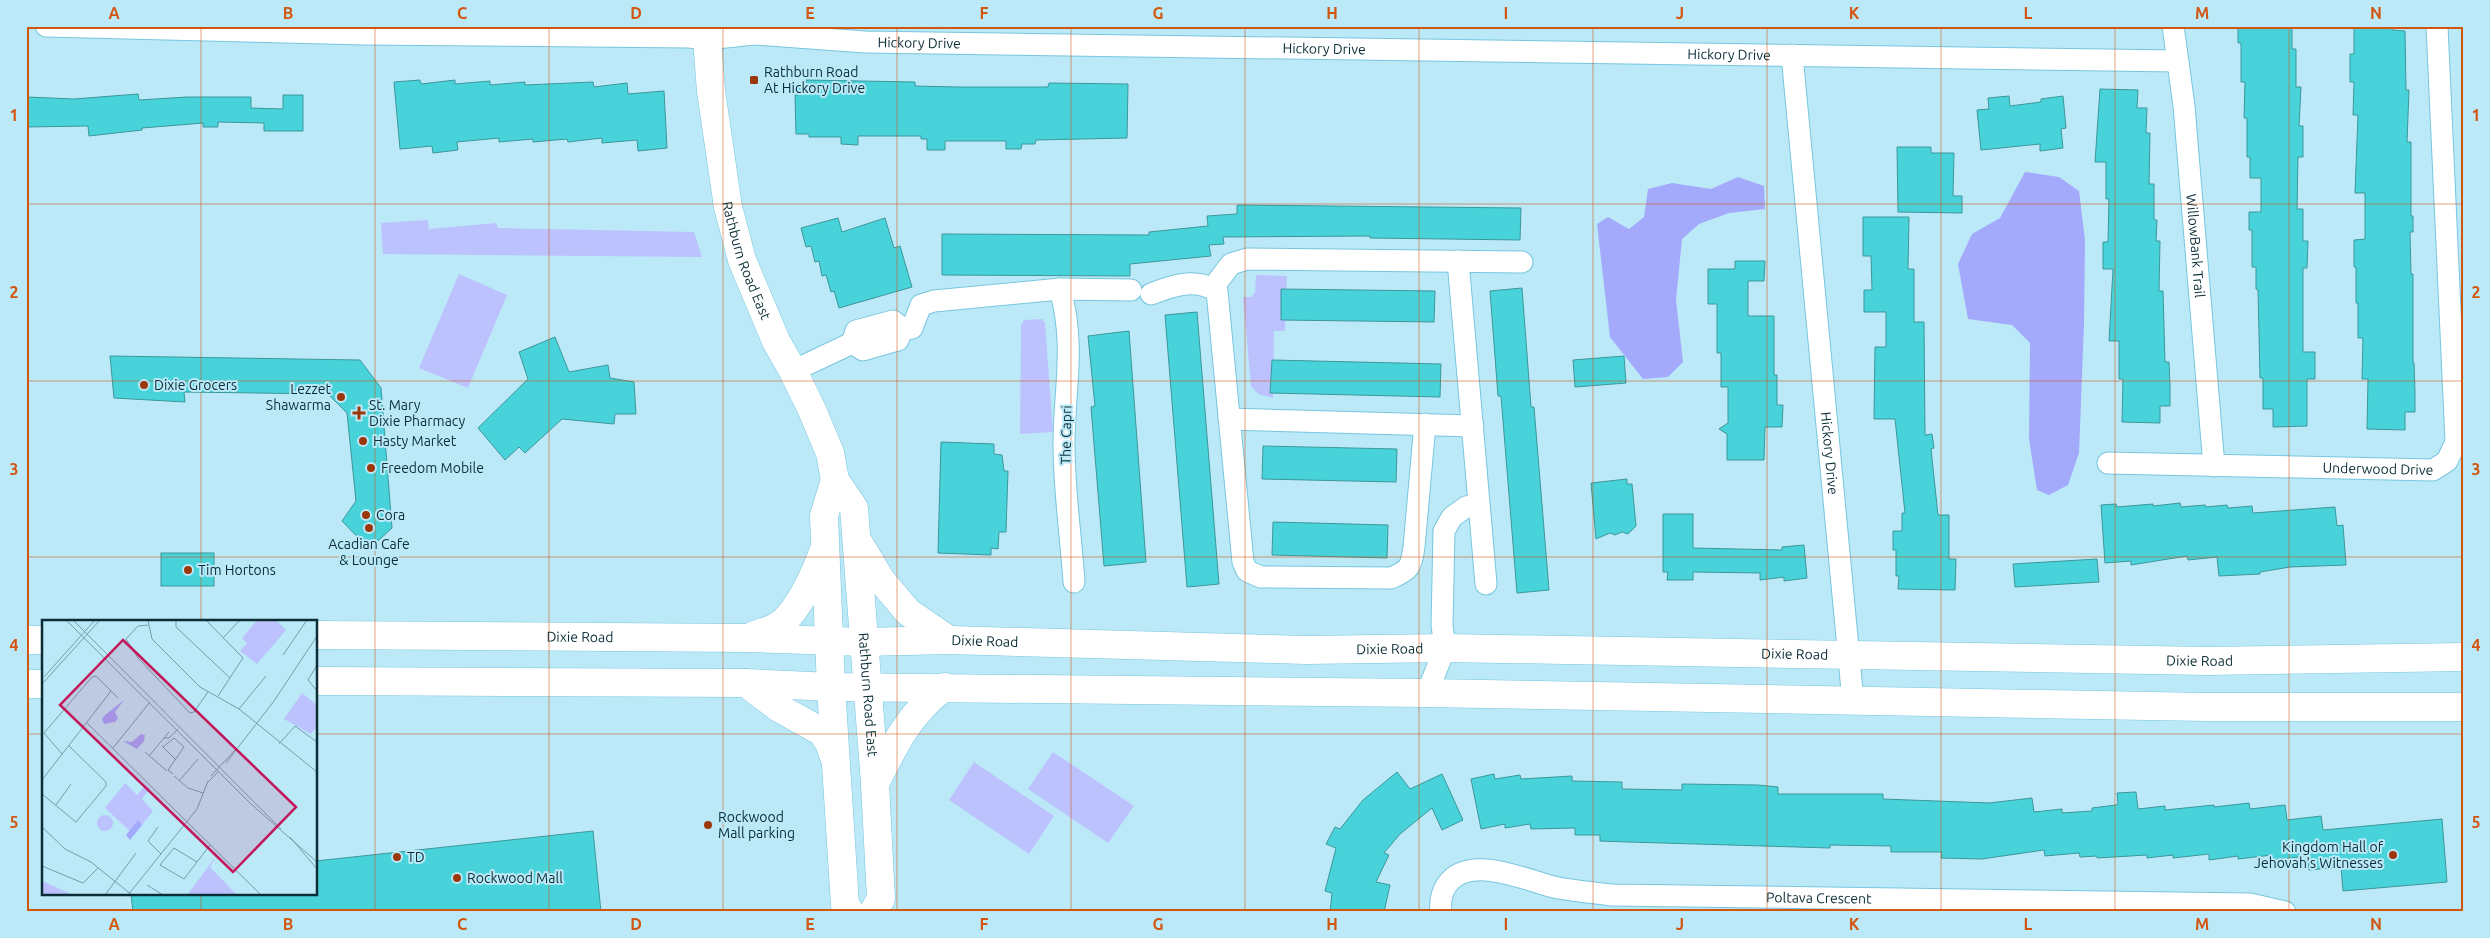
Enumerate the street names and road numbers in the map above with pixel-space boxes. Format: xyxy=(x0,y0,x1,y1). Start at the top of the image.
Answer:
street label: Hickory Drive xyxy=(877,34,961,51)
street label: Hickory Drive xyxy=(1282,40,1366,57)
street label: Hickory Drive xyxy=(1687,46,1771,63)
street label: WillowBank Trail xyxy=(2183,193,2208,299)
street label: Rathburn Road East xyxy=(719,200,774,322)
street label: The Capri xyxy=(1057,405,1075,465)
street label: Hickory Drive xyxy=(1818,411,1841,495)
street label: Underwood Drive xyxy=(2322,460,2434,478)
street label: Dixie Road xyxy=(546,629,614,645)
street label: Rathburn Road East xyxy=(856,632,881,758)
street label: Dixie Road xyxy=(951,632,1019,650)
street label: Dixie Road xyxy=(1356,640,1423,657)
street label: Dixie Road xyxy=(1761,645,1828,663)
street label: Dixie Road xyxy=(2166,652,2233,669)
street label: Poltava Crescent xyxy=(1766,889,1872,907)

